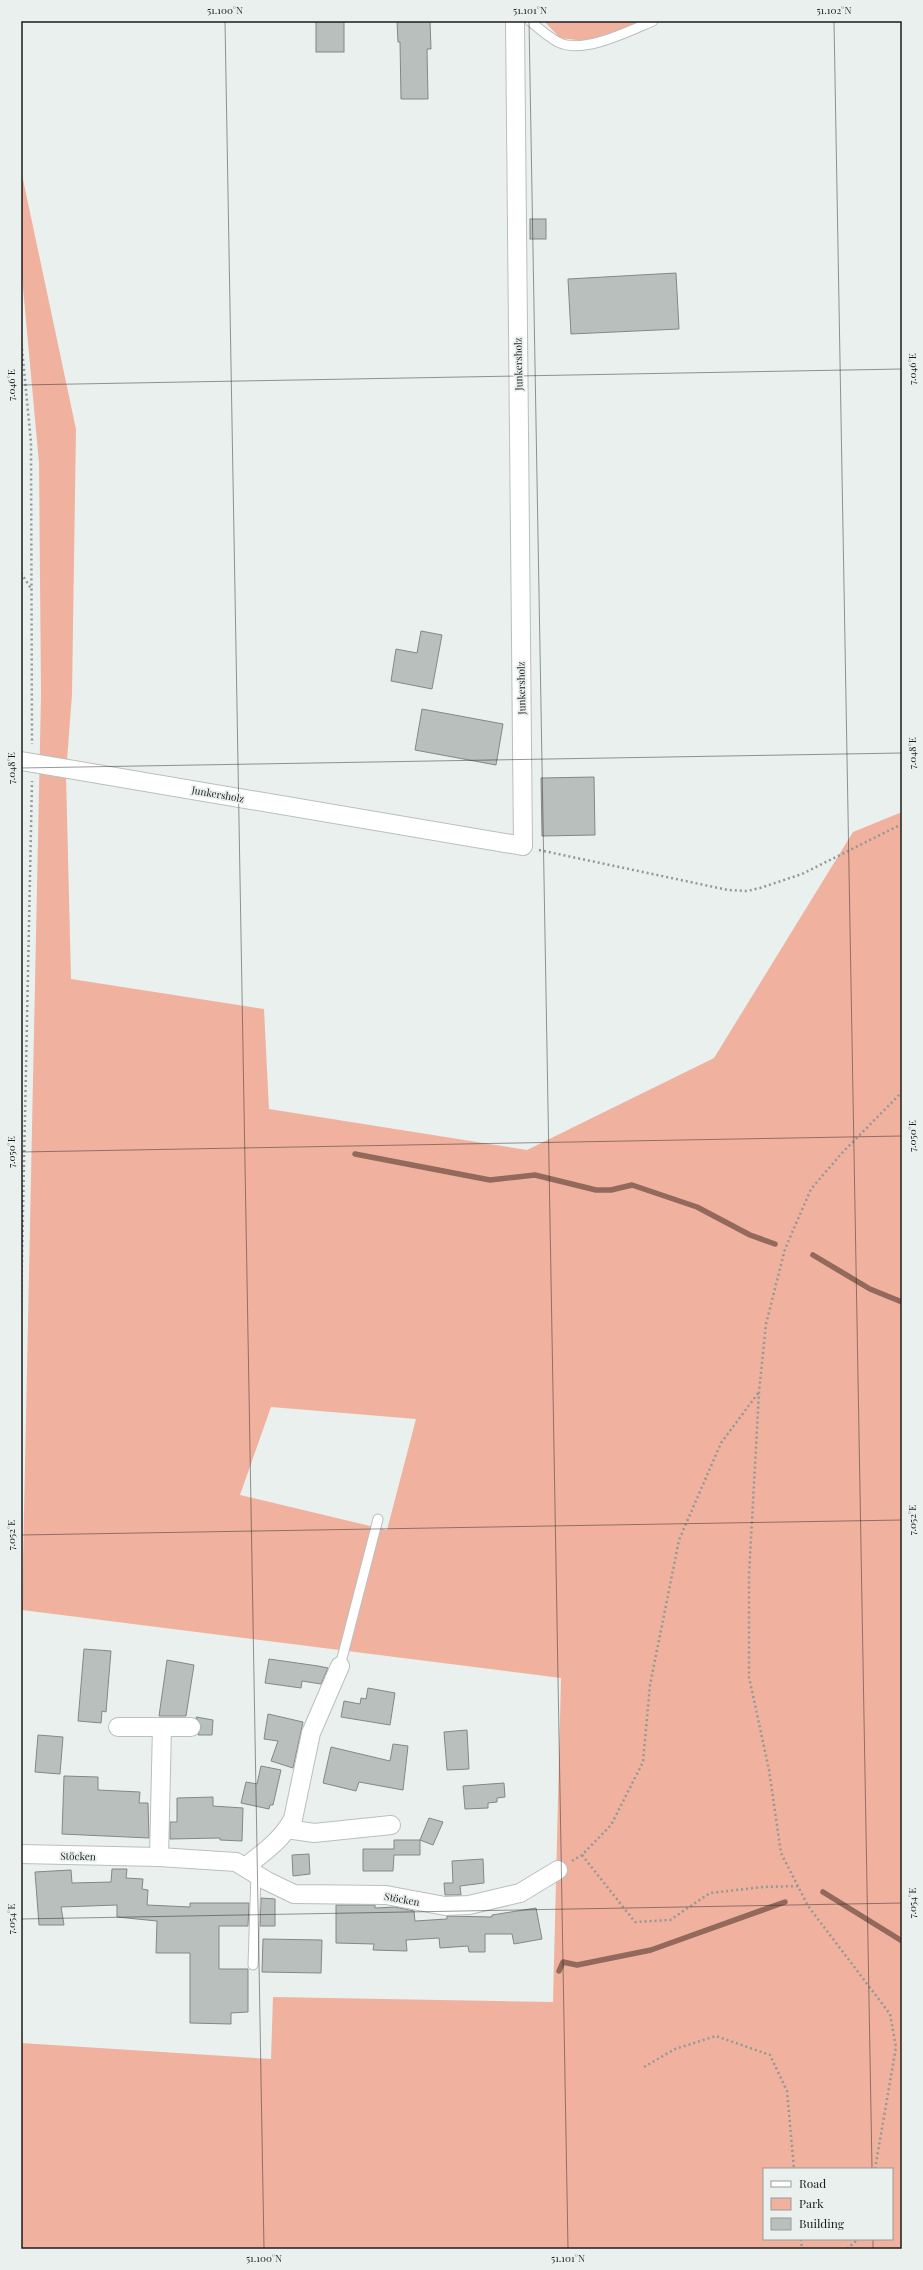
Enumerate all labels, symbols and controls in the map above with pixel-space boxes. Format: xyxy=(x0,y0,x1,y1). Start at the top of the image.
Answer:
text: 51.100°N xyxy=(207,3,243,17)
text: 51.101°N xyxy=(513,3,547,17)
text: 51.102°N xyxy=(816,3,852,17)
street label: Junkersholz xyxy=(511,337,525,392)
text: 7.046°E xyxy=(905,353,919,385)
text: 7.046°E xyxy=(4,369,18,401)
street label: Junkersholz xyxy=(514,661,528,716)
text: 7.048°E xyxy=(905,737,919,769)
text: 7.048°E xyxy=(4,752,18,784)
street label: Junkersholz xyxy=(190,782,246,806)
text: 7.050°E xyxy=(905,1120,919,1152)
text: 7.050°E xyxy=(4,1136,18,1168)
text: 7.052°E xyxy=(905,1505,919,1535)
text: 7.052°E xyxy=(4,1520,18,1550)
street label: Stöcken xyxy=(60,1849,96,1863)
text: 7.054°E xyxy=(905,1888,919,1918)
street label: Stöcken xyxy=(383,1889,421,1909)
text: 7.054°E xyxy=(4,1904,18,1934)
legend xyxy=(763,2168,893,2240)
text: Road xyxy=(799,2175,826,2191)
text: Park xyxy=(799,2195,824,2211)
text: Building xyxy=(799,2215,845,2231)
text: 51.100°N xyxy=(246,2251,282,2265)
text: 51.101°N xyxy=(551,2251,585,2265)

